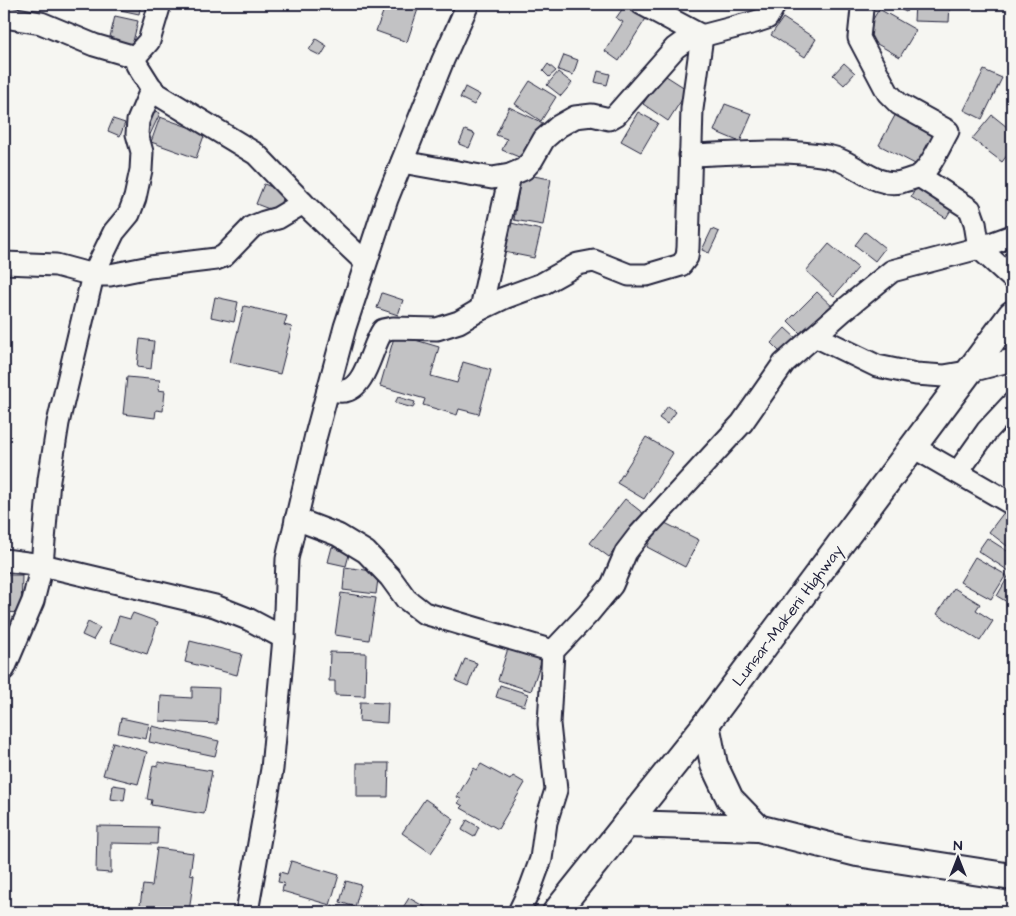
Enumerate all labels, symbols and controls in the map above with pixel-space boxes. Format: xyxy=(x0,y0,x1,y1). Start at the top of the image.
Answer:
street label: Lunsar-Makeni Highway xyxy=(727,540,849,692)
north arrow xyxy=(934,834,984,884)
text: N xyxy=(954,836,963,856)

